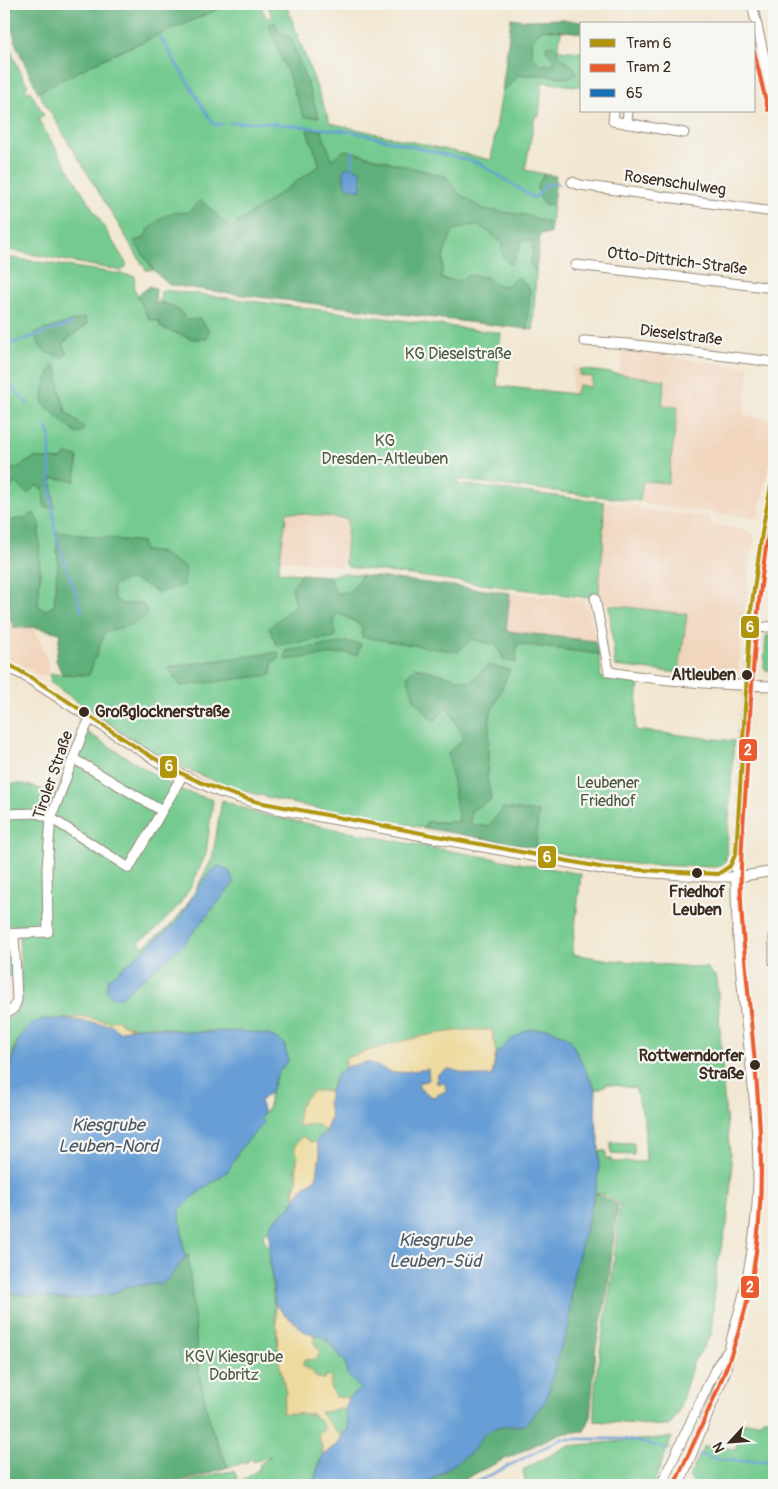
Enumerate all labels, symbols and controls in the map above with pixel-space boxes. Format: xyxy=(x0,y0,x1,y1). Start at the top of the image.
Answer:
legend xyxy=(580,22,756,112)
text: Tram 6 xyxy=(626,34,672,53)
text: Tram 2 xyxy=(626,58,671,77)
text: 65 xyxy=(626,84,643,103)
street label: Rosenschulweg xyxy=(623,166,727,200)
street label: Otto-Dittrich-Straße xyxy=(606,242,748,280)
street label: Dieselstraße xyxy=(639,320,724,350)
park label: KG Dieselstraße xyxy=(405,344,511,364)
park label: KG Dresden-Altleuben xyxy=(322,431,448,469)
line badge: 6 xyxy=(740,615,760,639)
text: 6 xyxy=(746,619,754,636)
place label: Altleuben xyxy=(671,665,736,685)
marker: Altleuben xyxy=(740,668,754,682)
place label: Großglocknerstraße xyxy=(95,702,231,722)
marker: Großglocknerstraße xyxy=(77,705,91,719)
street label: Tiroler Straße xyxy=(29,728,77,822)
line badge: 2 xyxy=(738,738,758,762)
text: 2 xyxy=(744,742,752,759)
line badge: 6 xyxy=(159,755,178,779)
text: 6 xyxy=(165,758,173,775)
park label: Leubener Friedhof xyxy=(576,773,640,811)
line badge: 6 xyxy=(537,845,557,869)
text: 6 xyxy=(543,849,551,866)
marker: Friedhof Leuben xyxy=(690,866,704,880)
place label: Friedhof Leuben xyxy=(669,882,726,920)
place label: Rottwerndorfer Straße xyxy=(639,1046,745,1084)
marker: Rottwerndorfer Straße xyxy=(748,1058,762,1072)
water label: Kiesgrube Leuben-Nord xyxy=(58,1114,160,1158)
water label: Kiesgrube Leuben-Süd xyxy=(389,1229,483,1273)
line badge: 2 xyxy=(740,1275,760,1299)
text: 2 xyxy=(746,1279,754,1296)
park label: KGV Kiesgrube Dobritz xyxy=(185,1347,283,1385)
north arrow xyxy=(706,1416,756,1466)
text: N xyxy=(709,1439,728,1455)

